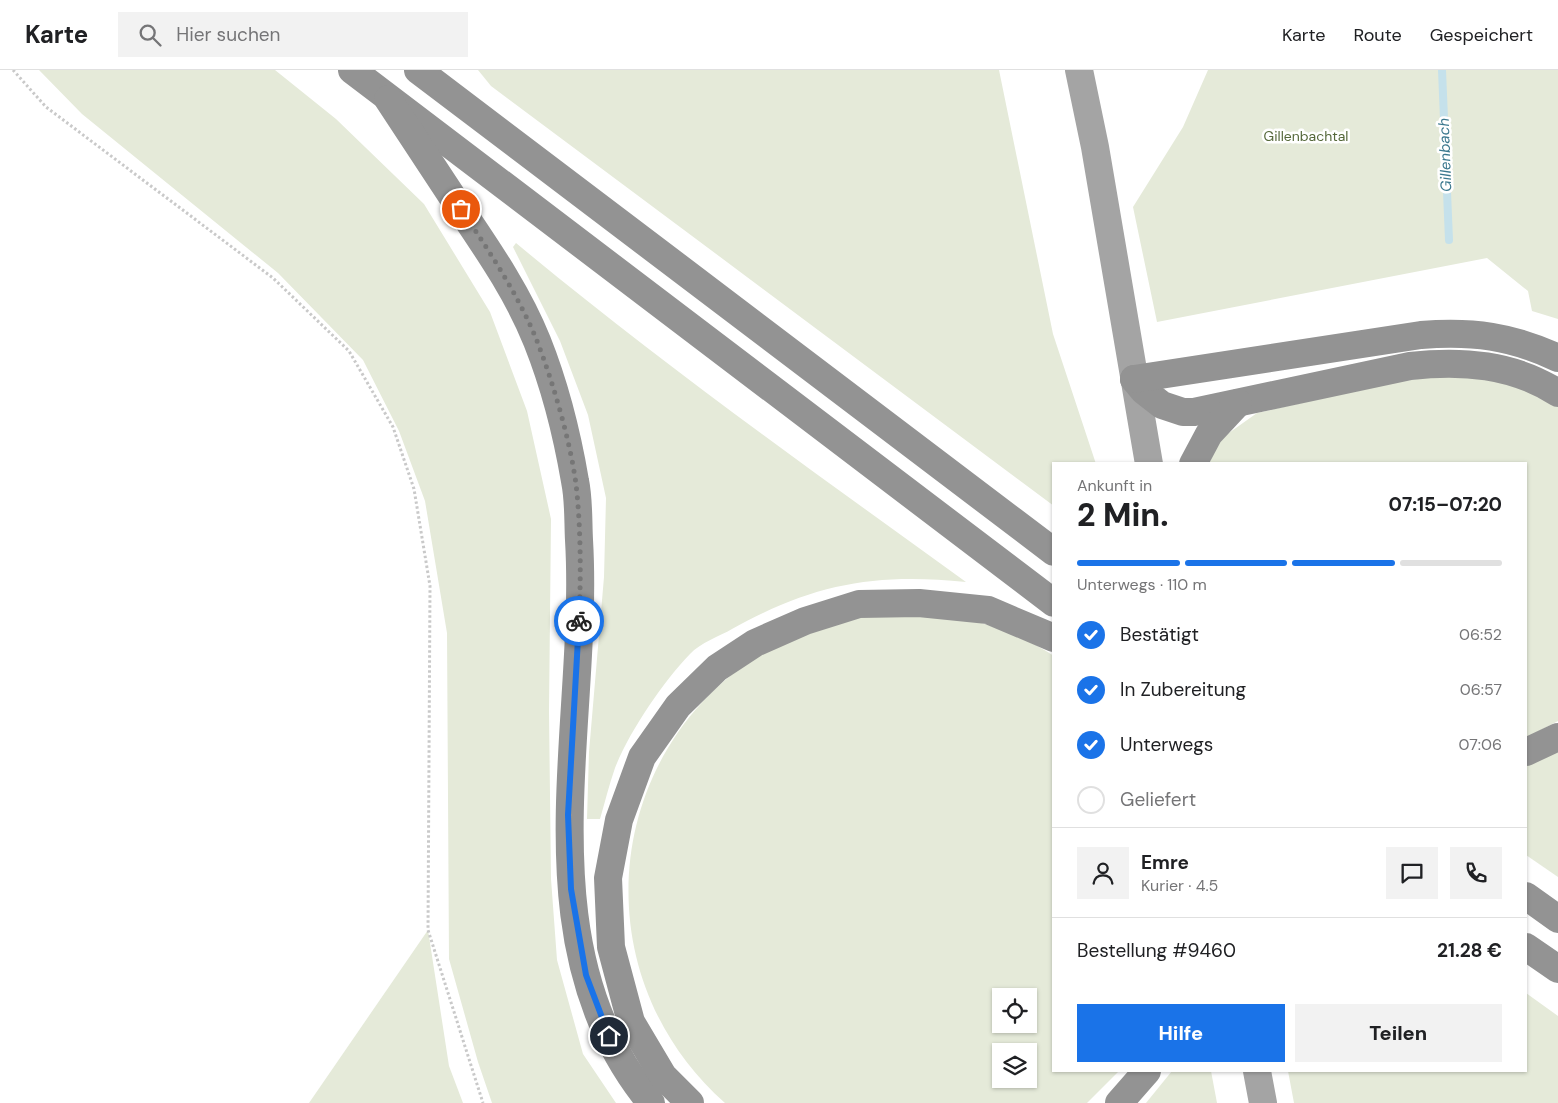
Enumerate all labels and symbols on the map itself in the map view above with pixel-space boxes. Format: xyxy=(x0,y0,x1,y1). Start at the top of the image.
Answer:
water label: Gillenbach xyxy=(1434,117,1456,192)
park label: Gillenbachtal xyxy=(1264,127,1348,145)
pin xyxy=(440,188,482,230)
courier xyxy=(554,596,604,646)
pin xyxy=(588,1015,630,1057)

